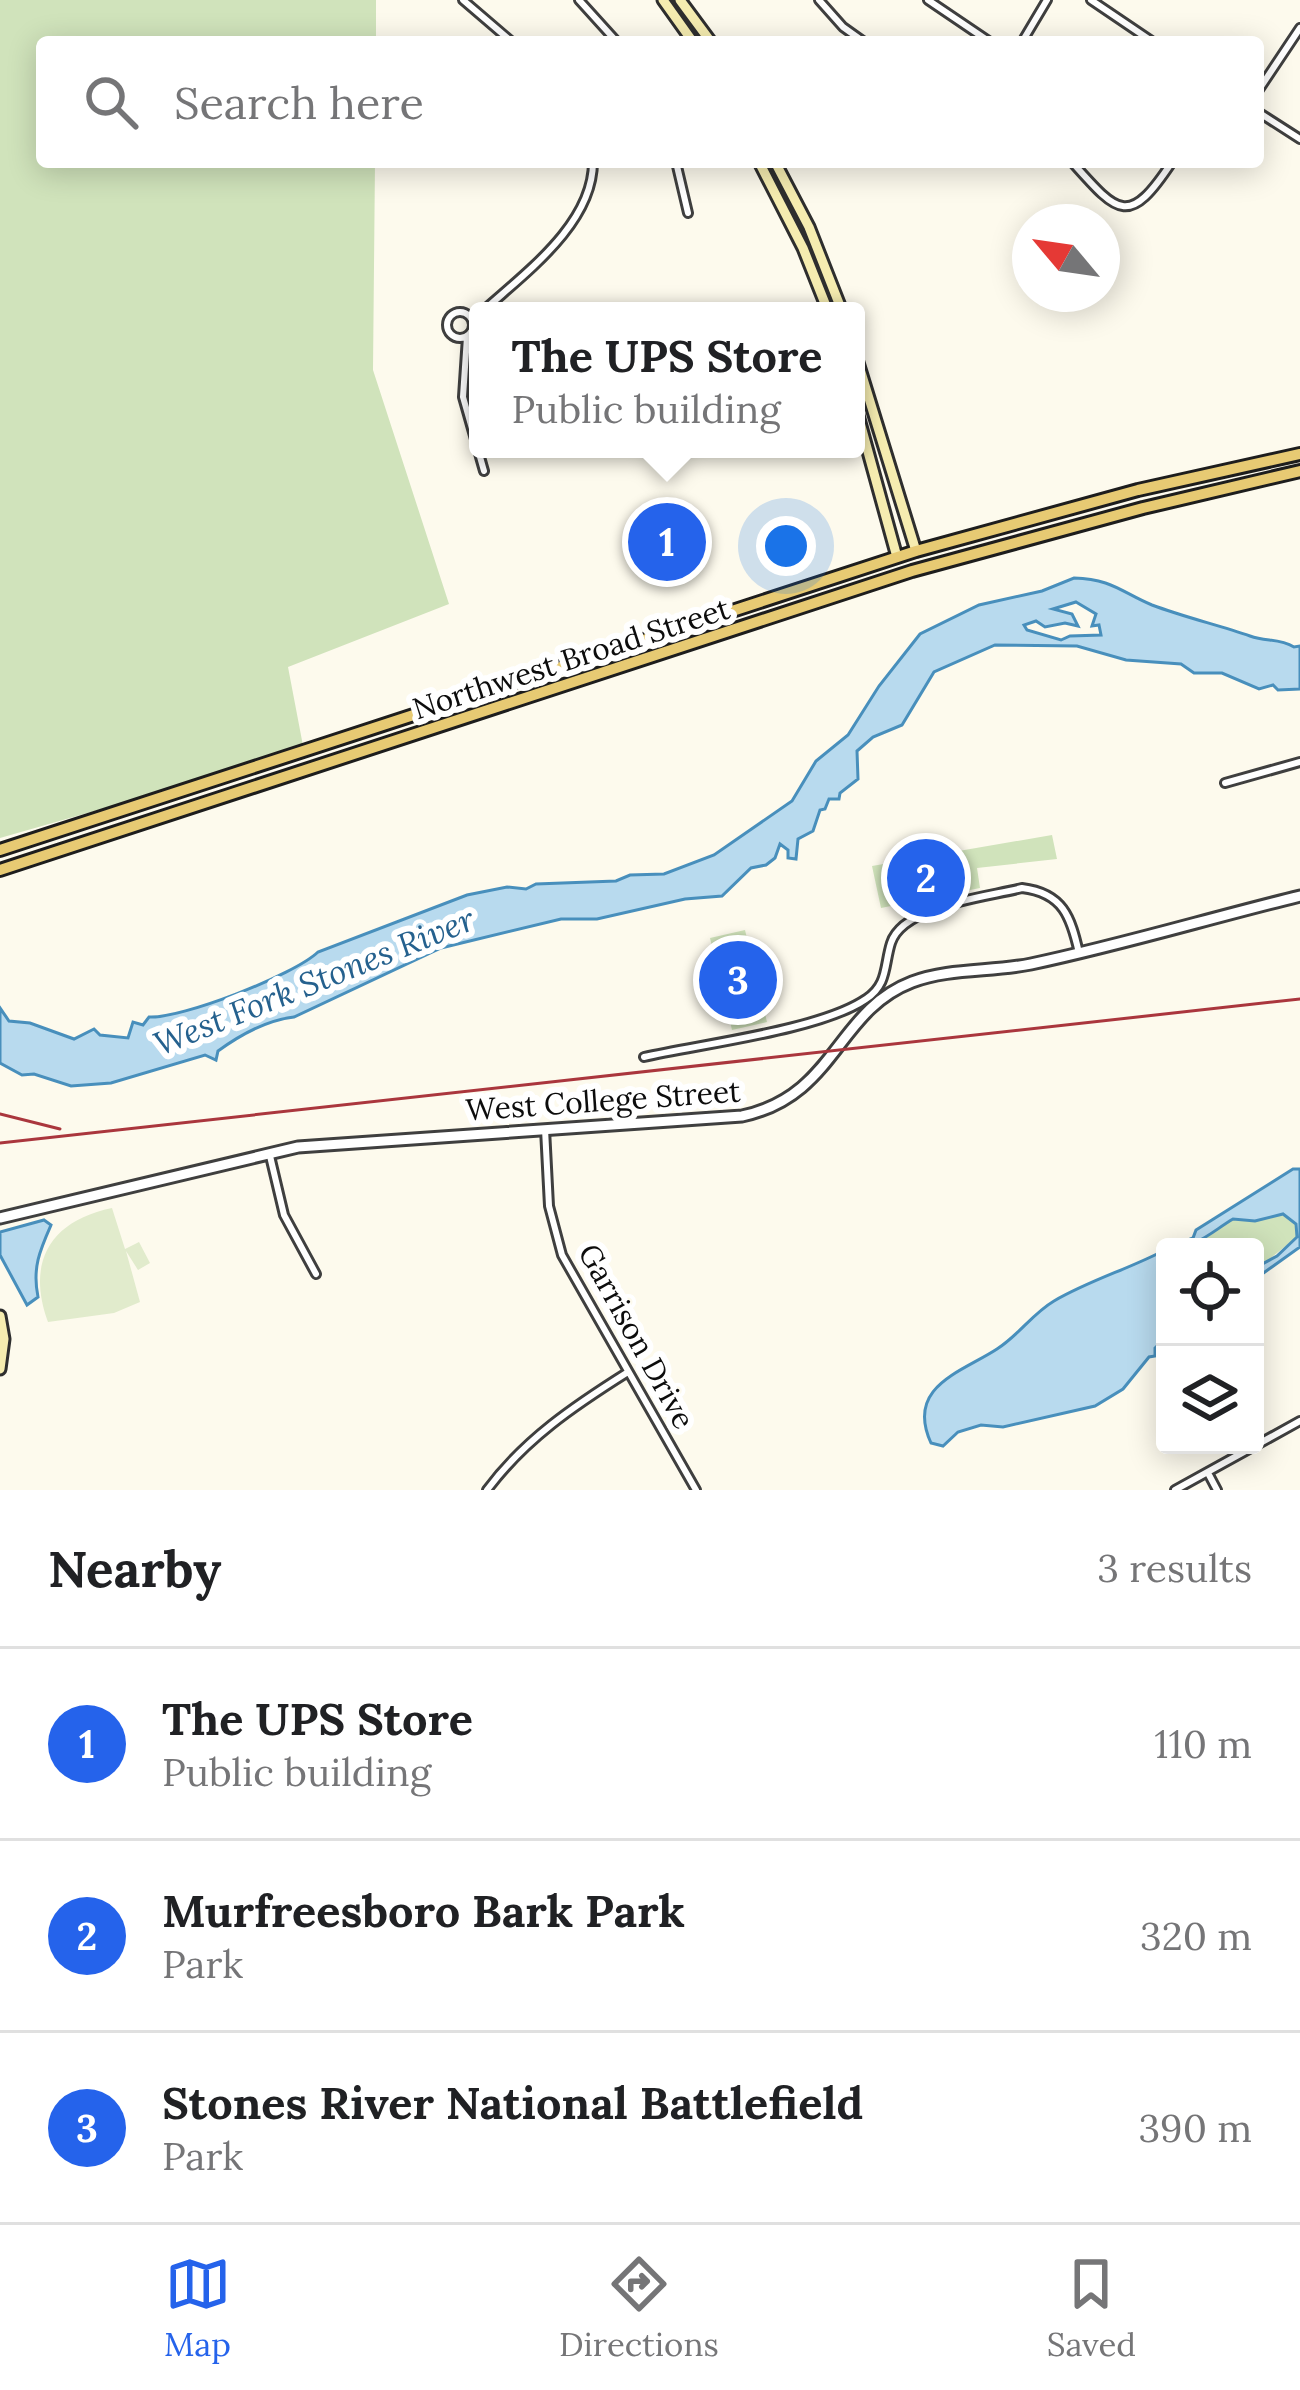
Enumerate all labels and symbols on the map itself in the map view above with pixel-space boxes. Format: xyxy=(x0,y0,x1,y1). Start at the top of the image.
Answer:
north arrow xyxy=(1012,204,1120,312)
pin: 1 xyxy=(628,497,706,587)
your location xyxy=(756,516,816,576)
street label: Northwest Broad Street xyxy=(408,589,735,727)
pin: 2 xyxy=(887,833,965,923)
water label: West Fork Stones River xyxy=(147,897,481,1065)
pin: 3 xyxy=(699,935,777,1025)
street label: West College Street xyxy=(464,1071,742,1130)
street label: Garrison Drive xyxy=(571,1237,703,1435)

